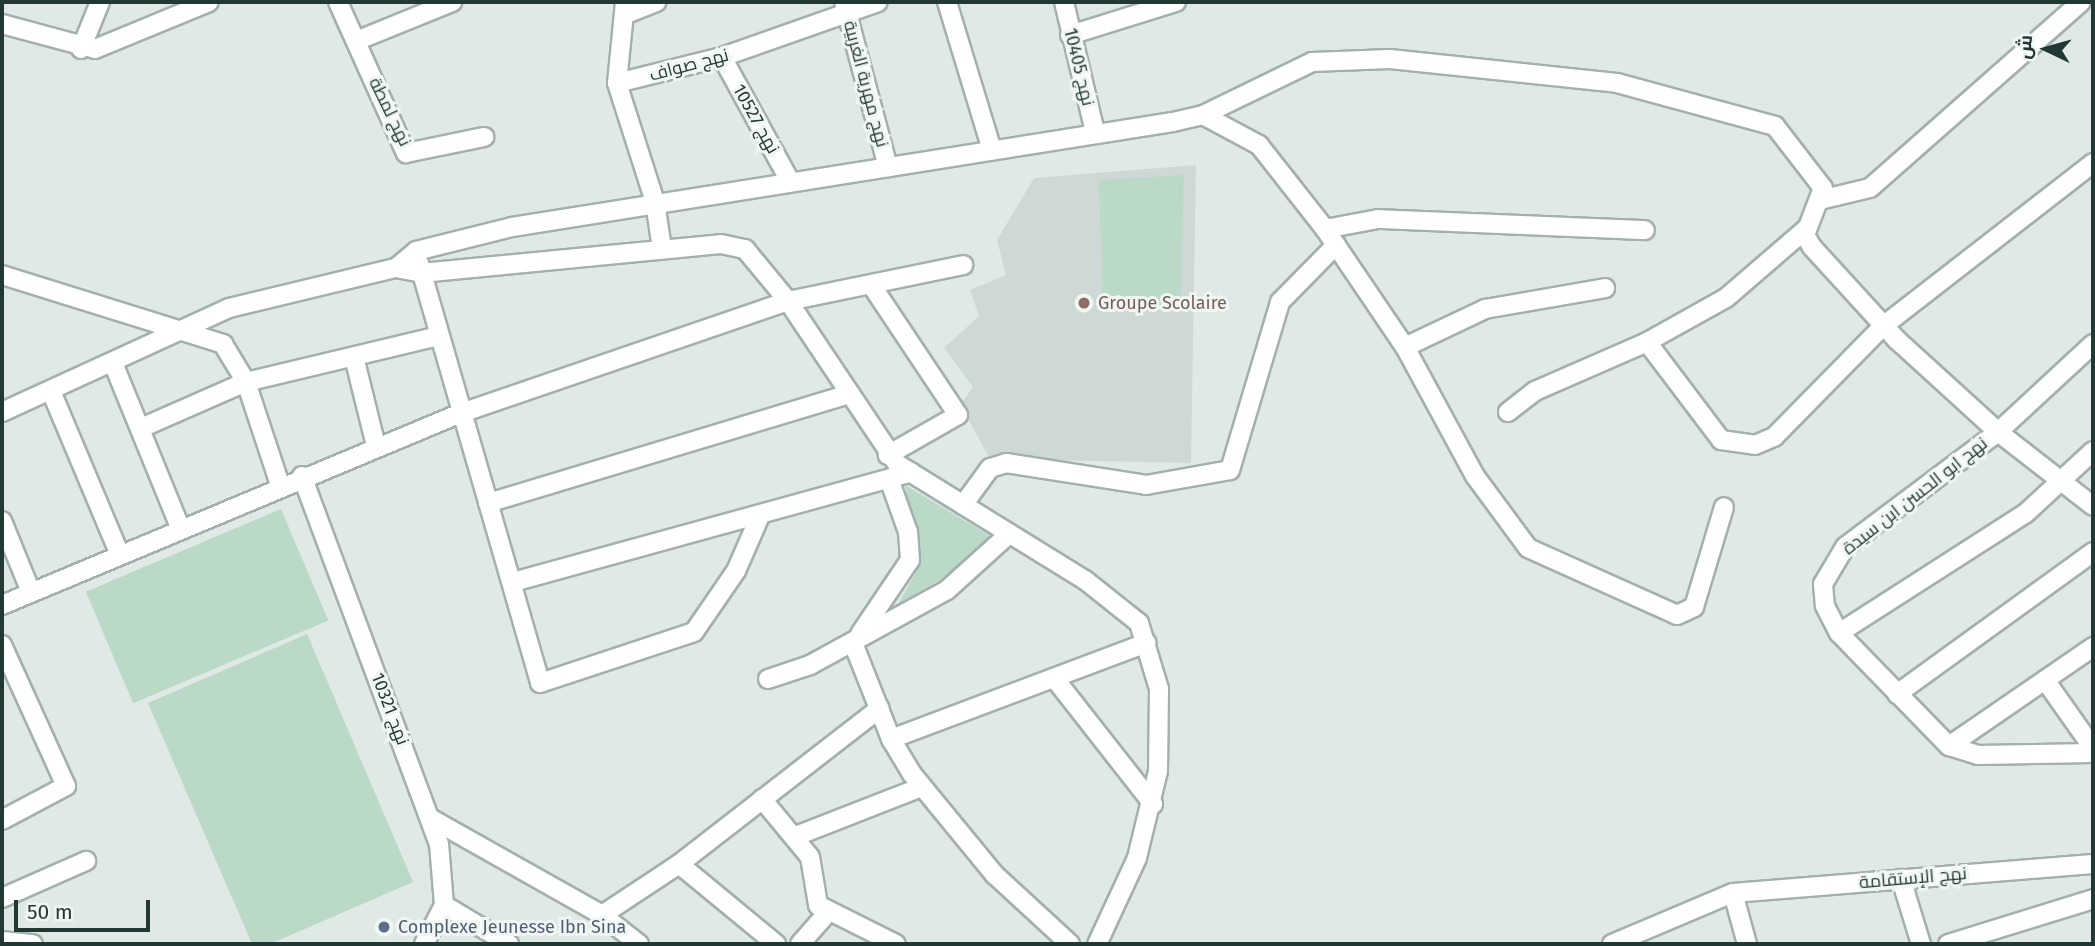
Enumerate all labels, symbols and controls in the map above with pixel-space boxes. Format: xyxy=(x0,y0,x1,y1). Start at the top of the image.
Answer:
north arrow xyxy=(2011,14,2081,84)
street label: نهج مهرية الغربية xyxy=(839,18,893,150)
street label: نهج 10405 xyxy=(1059,26,1099,108)
text: ش xyxy=(2012,34,2037,60)
street label: نهج صواف xyxy=(647,44,731,86)
street label: نهج لمطة xyxy=(364,74,416,150)
street label: نهج 10527 xyxy=(728,80,784,158)
place label: Groupe Scolaire xyxy=(1098,292,1227,314)
marker: Groupe Scolaire xyxy=(1076,295,1092,311)
street label: نهج ابو الحسن ابن سيدة xyxy=(1838,433,1992,559)
street label: نهج 10321 xyxy=(366,670,414,748)
street label: نهج الإستقامة xyxy=(1858,863,1968,893)
scale bar xyxy=(18,886,154,930)
text: 50 m xyxy=(27,899,73,925)
place label: Complexe Jeunesse Ibn Sina xyxy=(398,916,626,938)
marker: Complexe Jeunesse Ibn Sina xyxy=(376,919,392,935)

